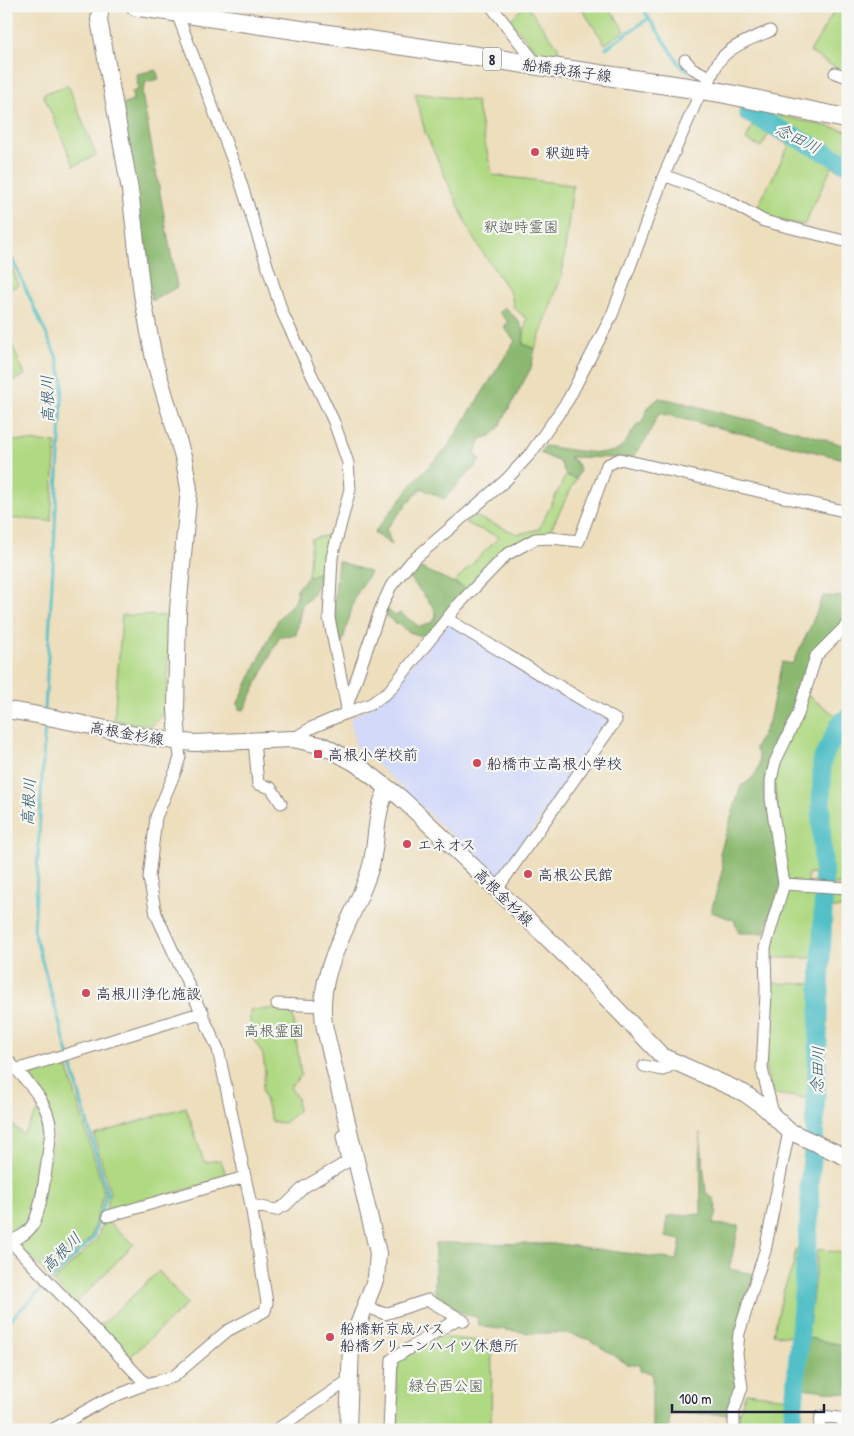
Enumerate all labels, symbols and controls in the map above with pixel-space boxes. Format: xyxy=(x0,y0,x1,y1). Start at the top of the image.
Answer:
road number: 8 xyxy=(483,48,501,70)
street label: 船橋我孫子線 xyxy=(521,53,613,87)
water label: 念田川 xyxy=(772,117,824,159)
place label: 釈迦時 xyxy=(545,142,590,163)
marker: 釈迦時 xyxy=(529,146,541,158)
park label: 釈迦時霊園 xyxy=(483,216,559,237)
water label: 高根川 xyxy=(36,375,58,423)
street label: 高根金杉線 xyxy=(88,716,166,750)
place label: 高根小学校前 xyxy=(328,744,418,765)
marker: 高根小学校前 xyxy=(312,748,324,760)
place label: 船橋市立高根小学校 xyxy=(487,753,622,774)
marker: 船橋市立高根小学校 xyxy=(471,757,483,769)
water label: 高根川 xyxy=(16,777,40,827)
place label: エネオス xyxy=(417,834,476,855)
marker: エネオス xyxy=(401,838,413,850)
street label: 高根金杉線 xyxy=(470,863,538,931)
place label: 高根公民館 xyxy=(538,864,613,885)
marker: 高根公民館 xyxy=(522,868,534,880)
place label: 高根川浄化施設 xyxy=(96,983,201,1004)
marker: 高根川浄化施設 xyxy=(80,987,92,999)
park label: 高根霊園 xyxy=(244,1020,304,1041)
water label: 念田川 xyxy=(805,1046,829,1094)
water label: 高根川 xyxy=(36,1227,86,1277)
place label: 船橋新京成バス 船橋グリーンハイツ休憩所 xyxy=(340,1318,519,1356)
marker: 船橋新京成バス 船橋グリーンハイツ休憩所 xyxy=(324,1331,336,1343)
park label: 緑台西公園 xyxy=(408,1375,484,1396)
scale bar xyxy=(672,1381,824,1413)
text: 100 m xyxy=(679,1388,712,1409)

